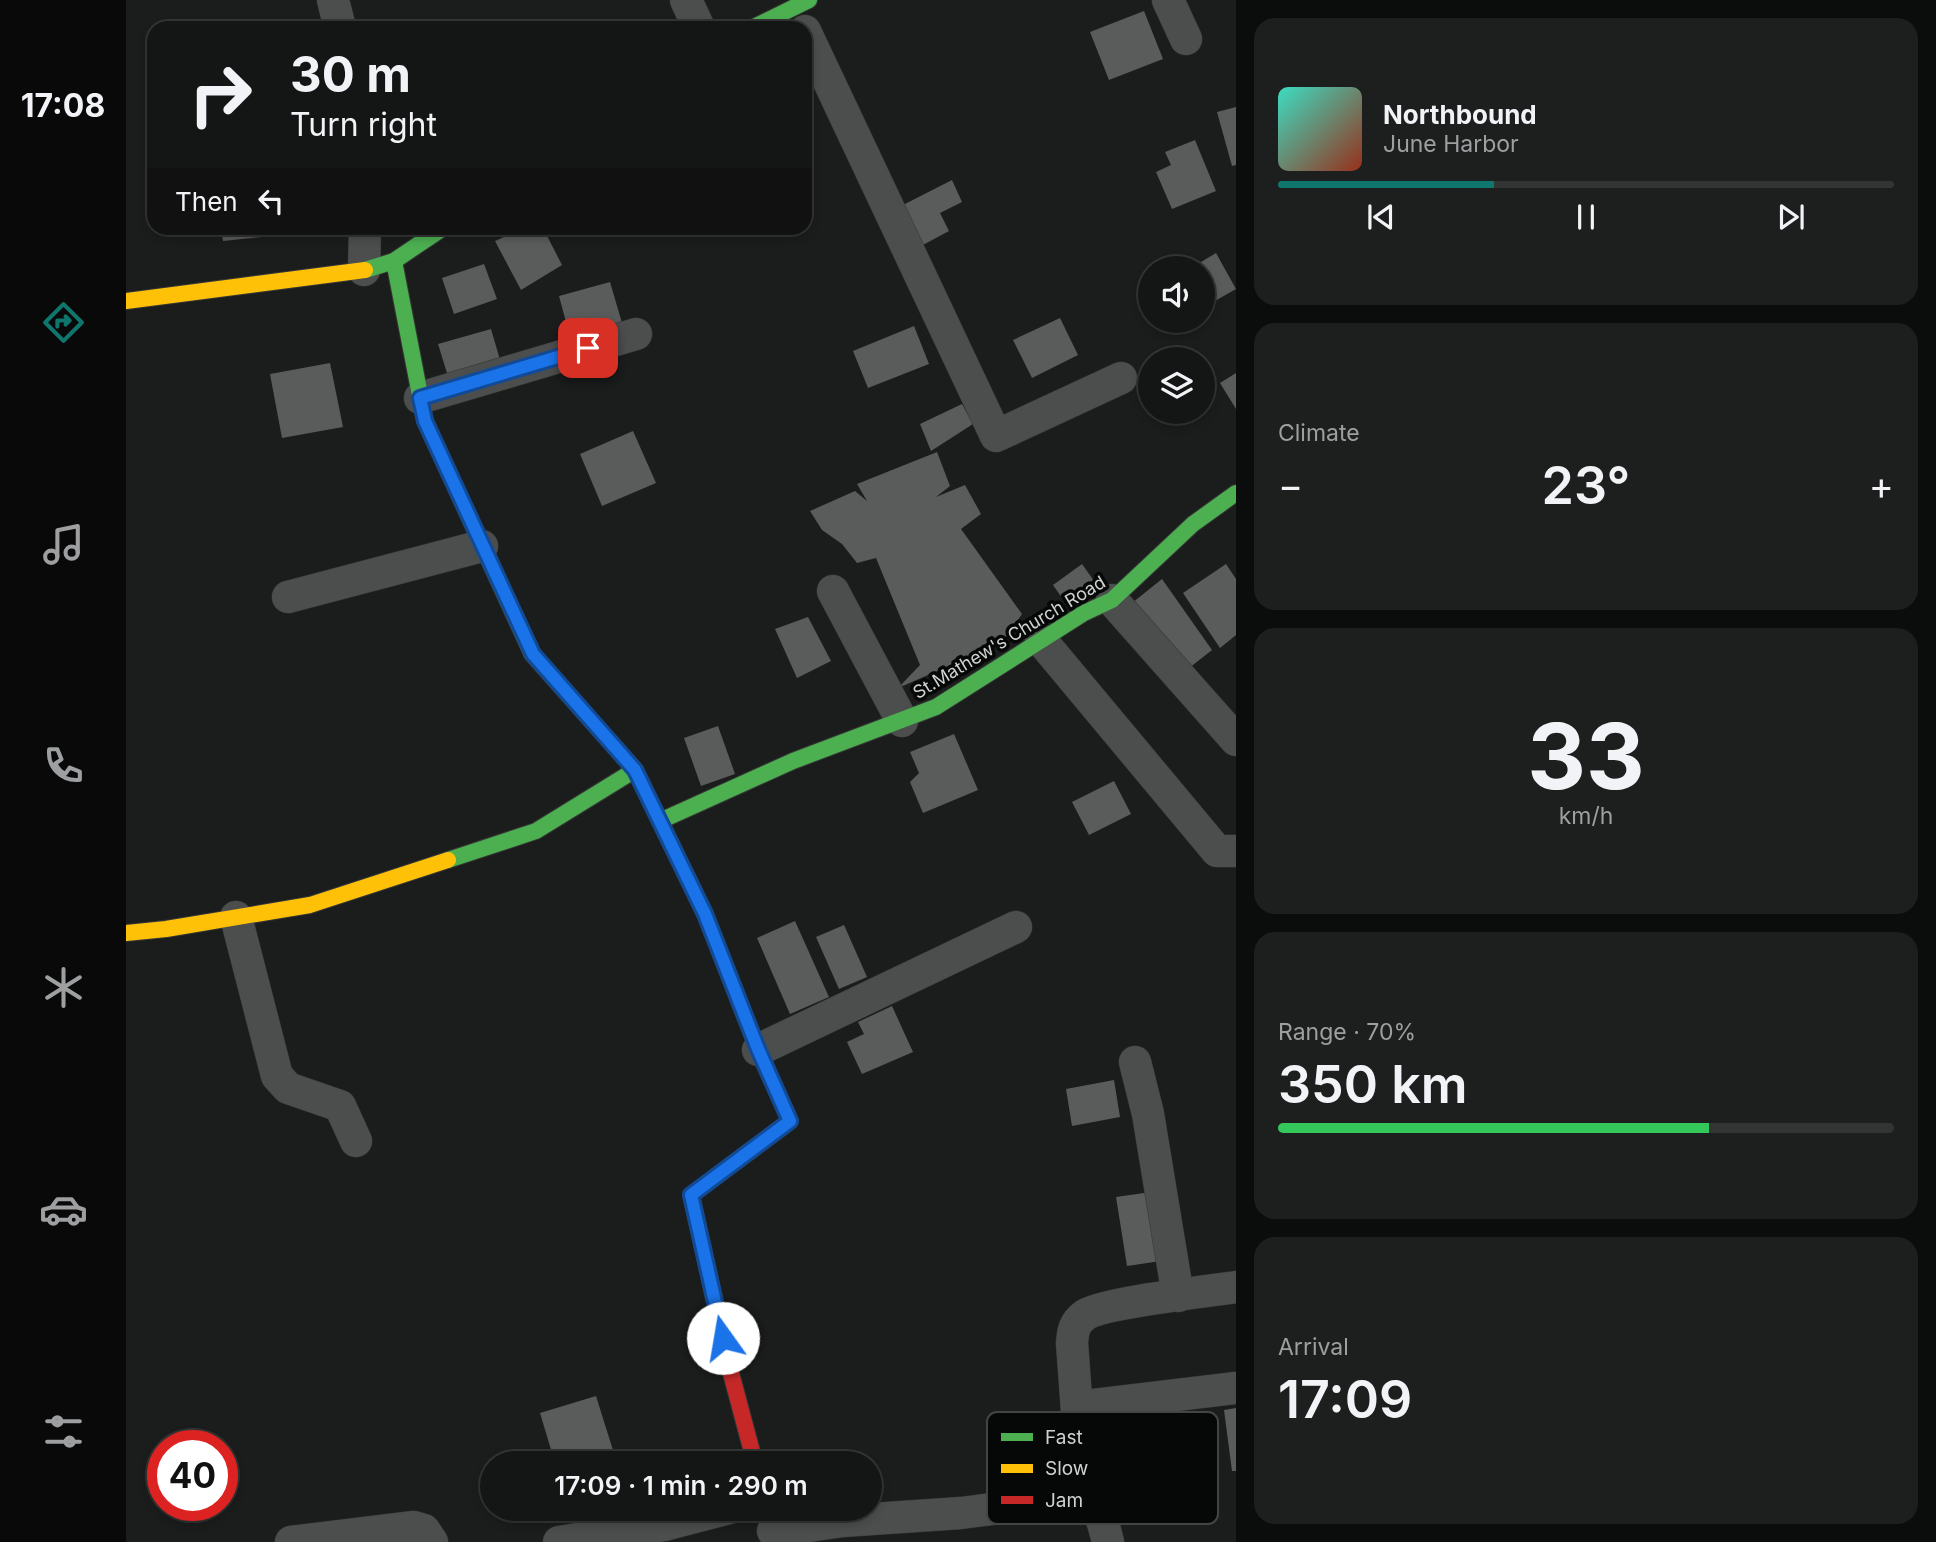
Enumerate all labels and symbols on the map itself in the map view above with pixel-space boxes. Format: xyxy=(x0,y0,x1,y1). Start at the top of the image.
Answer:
pin xyxy=(558,318,618,378)
street label: St.Mathew's Church Road xyxy=(909,571,1109,703)
position arrow xyxy=(686,1301,760,1375)
legend xyxy=(987,1412,1218,1524)
text: Fast xyxy=(1045,1426,1083,1449)
speed limit sign: 40 xyxy=(147,1430,238,1521)
text: Slow xyxy=(1045,1457,1088,1480)
text: Jam xyxy=(1045,1489,1083,1512)

